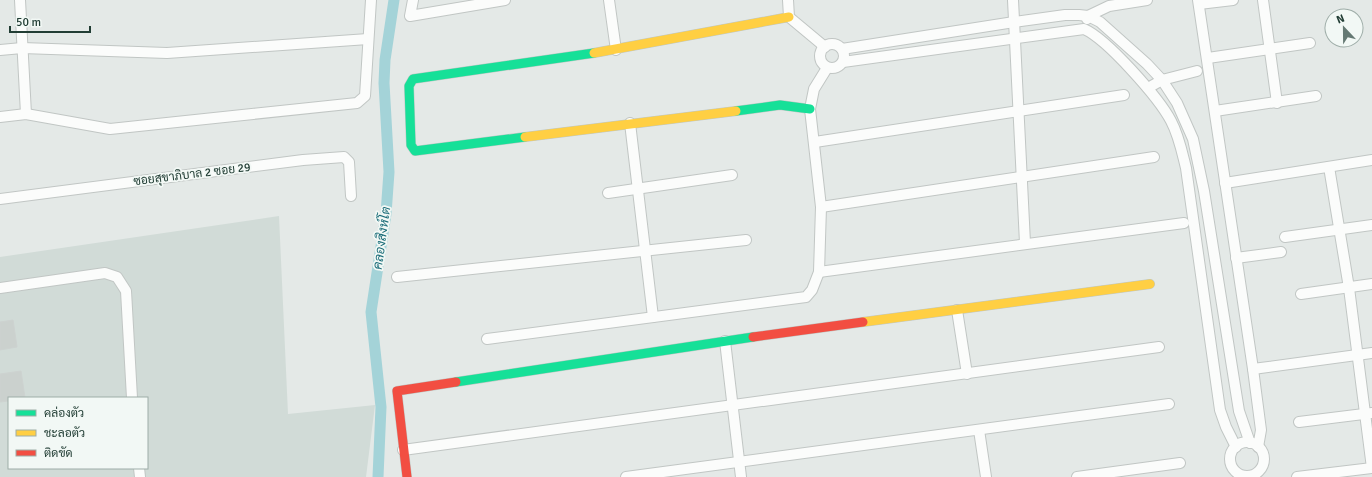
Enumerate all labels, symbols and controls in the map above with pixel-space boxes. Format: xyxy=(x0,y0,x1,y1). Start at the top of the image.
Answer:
scale bar xyxy=(10,8,90,34)
north arrow xyxy=(1324,8,1364,48)
text: N xyxy=(1334,12,1346,27)
text: 50 m xyxy=(16,15,41,30)
street label: ซอยสุขาภิบาล 2 ซอย 29 xyxy=(133,160,252,190)
water label: คลองสิงห์โต xyxy=(368,205,394,271)
legend xyxy=(8,397,148,469)
text: คล่องตัว xyxy=(44,406,84,421)
text: ชะลอตัว xyxy=(44,426,85,441)
text: ติดขัด xyxy=(44,446,73,461)

